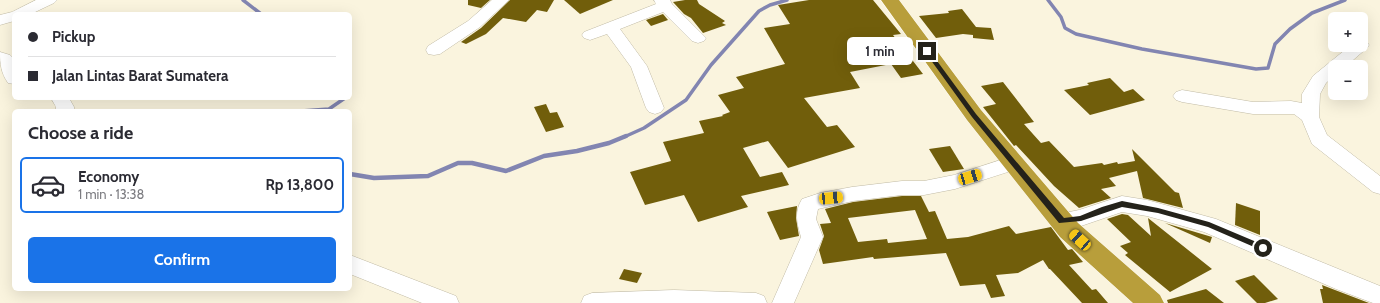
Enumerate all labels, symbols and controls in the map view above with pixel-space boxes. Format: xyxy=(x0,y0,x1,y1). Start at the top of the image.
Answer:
map controls xyxy=(1328,12,1368,100)
button: + xyxy=(1328,12,1368,52)
text: Pickup xyxy=(52,28,95,46)
callout: 1 min xyxy=(847,37,913,65)
route end xyxy=(918,42,936,60)
text: 1 min xyxy=(865,43,895,59)
button: − xyxy=(1328,60,1368,100)
text: Jalan Lintas Barat Sumatera xyxy=(52,67,228,85)
text: Choose a ride xyxy=(28,122,133,144)
icon: car xyxy=(30,167,66,203)
text: Economy xyxy=(78,168,139,186)
car xyxy=(957,168,983,186)
text: Rp 13,800 xyxy=(265,176,334,194)
text: 1 min · 13:38 xyxy=(78,186,144,202)
car xyxy=(819,191,843,205)
car xyxy=(1067,228,1093,252)
button: Confirm xyxy=(28,237,336,283)
route start xyxy=(1254,239,1272,257)

